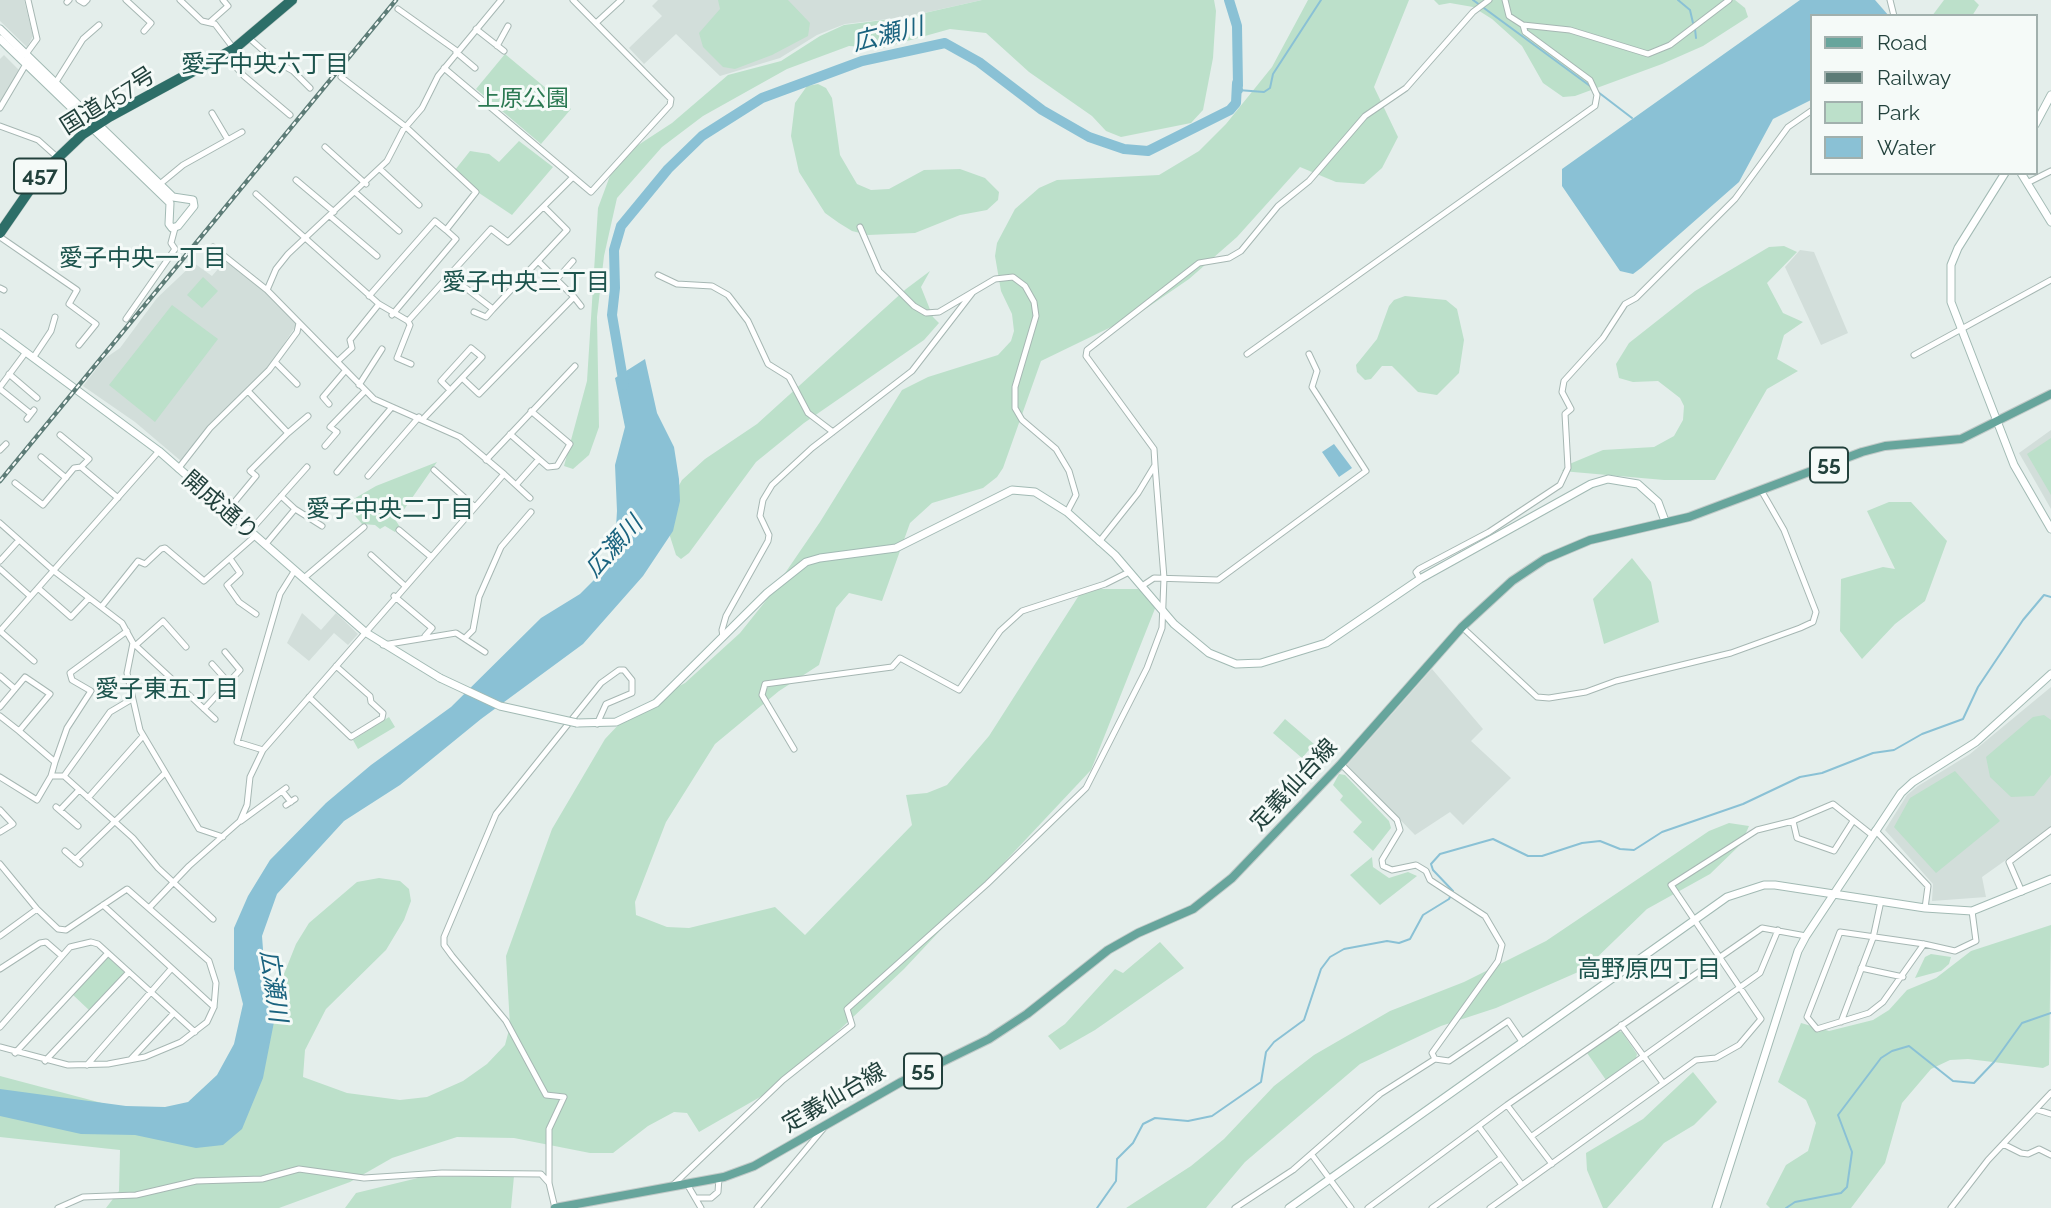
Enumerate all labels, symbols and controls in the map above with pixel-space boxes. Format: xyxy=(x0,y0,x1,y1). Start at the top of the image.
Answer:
water label: 広瀬川 xyxy=(850,12,926,58)
legend xyxy=(1810,14,2037,175)
text: Road xyxy=(1877,30,1927,55)
district label: 愛子中央六丁目 xyxy=(181,51,349,79)
street label: 国道457号 xyxy=(56,61,160,141)
text: Railway xyxy=(1877,65,1951,90)
park label: 上原公園 xyxy=(477,85,569,113)
text: Park xyxy=(1877,100,1920,125)
text: Water xyxy=(1877,135,1936,160)
road number: 457 xyxy=(14,158,66,194)
district label: 愛子中央一丁目 xyxy=(59,245,227,273)
district label: 愛子中央三丁目 xyxy=(442,269,610,297)
road number: 55 xyxy=(1810,448,1848,482)
street label: 開成通り xyxy=(176,465,264,547)
district label: 愛子中央二丁目 xyxy=(306,496,474,524)
water label: 広瀬川 xyxy=(579,511,649,583)
district label: 愛子東五丁目 xyxy=(95,676,239,704)
street label: 定義仙台線 xyxy=(1245,734,1343,836)
water label: 広瀬川 xyxy=(254,948,292,1024)
district label: 高野原四丁目 xyxy=(1577,956,1721,984)
road number: 55 xyxy=(904,1054,942,1088)
street label: 定義仙台線 xyxy=(777,1057,891,1139)

